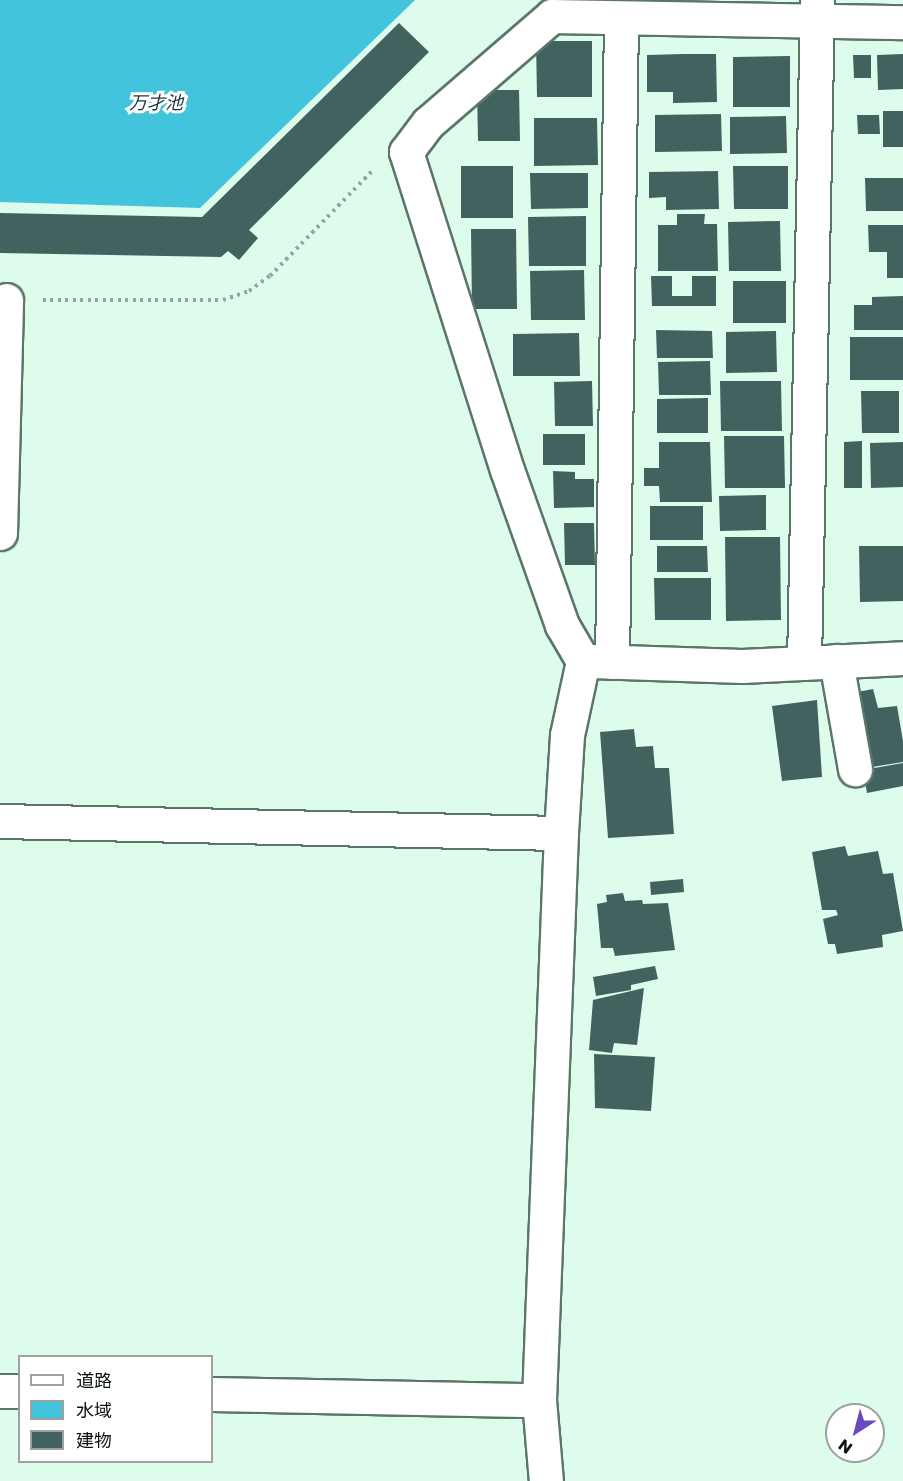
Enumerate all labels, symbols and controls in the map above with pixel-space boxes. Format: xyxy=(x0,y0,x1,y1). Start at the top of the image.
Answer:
water label: 万才池 xyxy=(129,92,183,114)
legend xyxy=(18,1355,213,1463)
text: 道路 xyxy=(76,1368,112,1393)
text: 水域 xyxy=(76,1398,112,1423)
north arrow xyxy=(825,1403,885,1463)
text: 建物 xyxy=(76,1428,112,1453)
text: N xyxy=(834,1434,857,1459)

